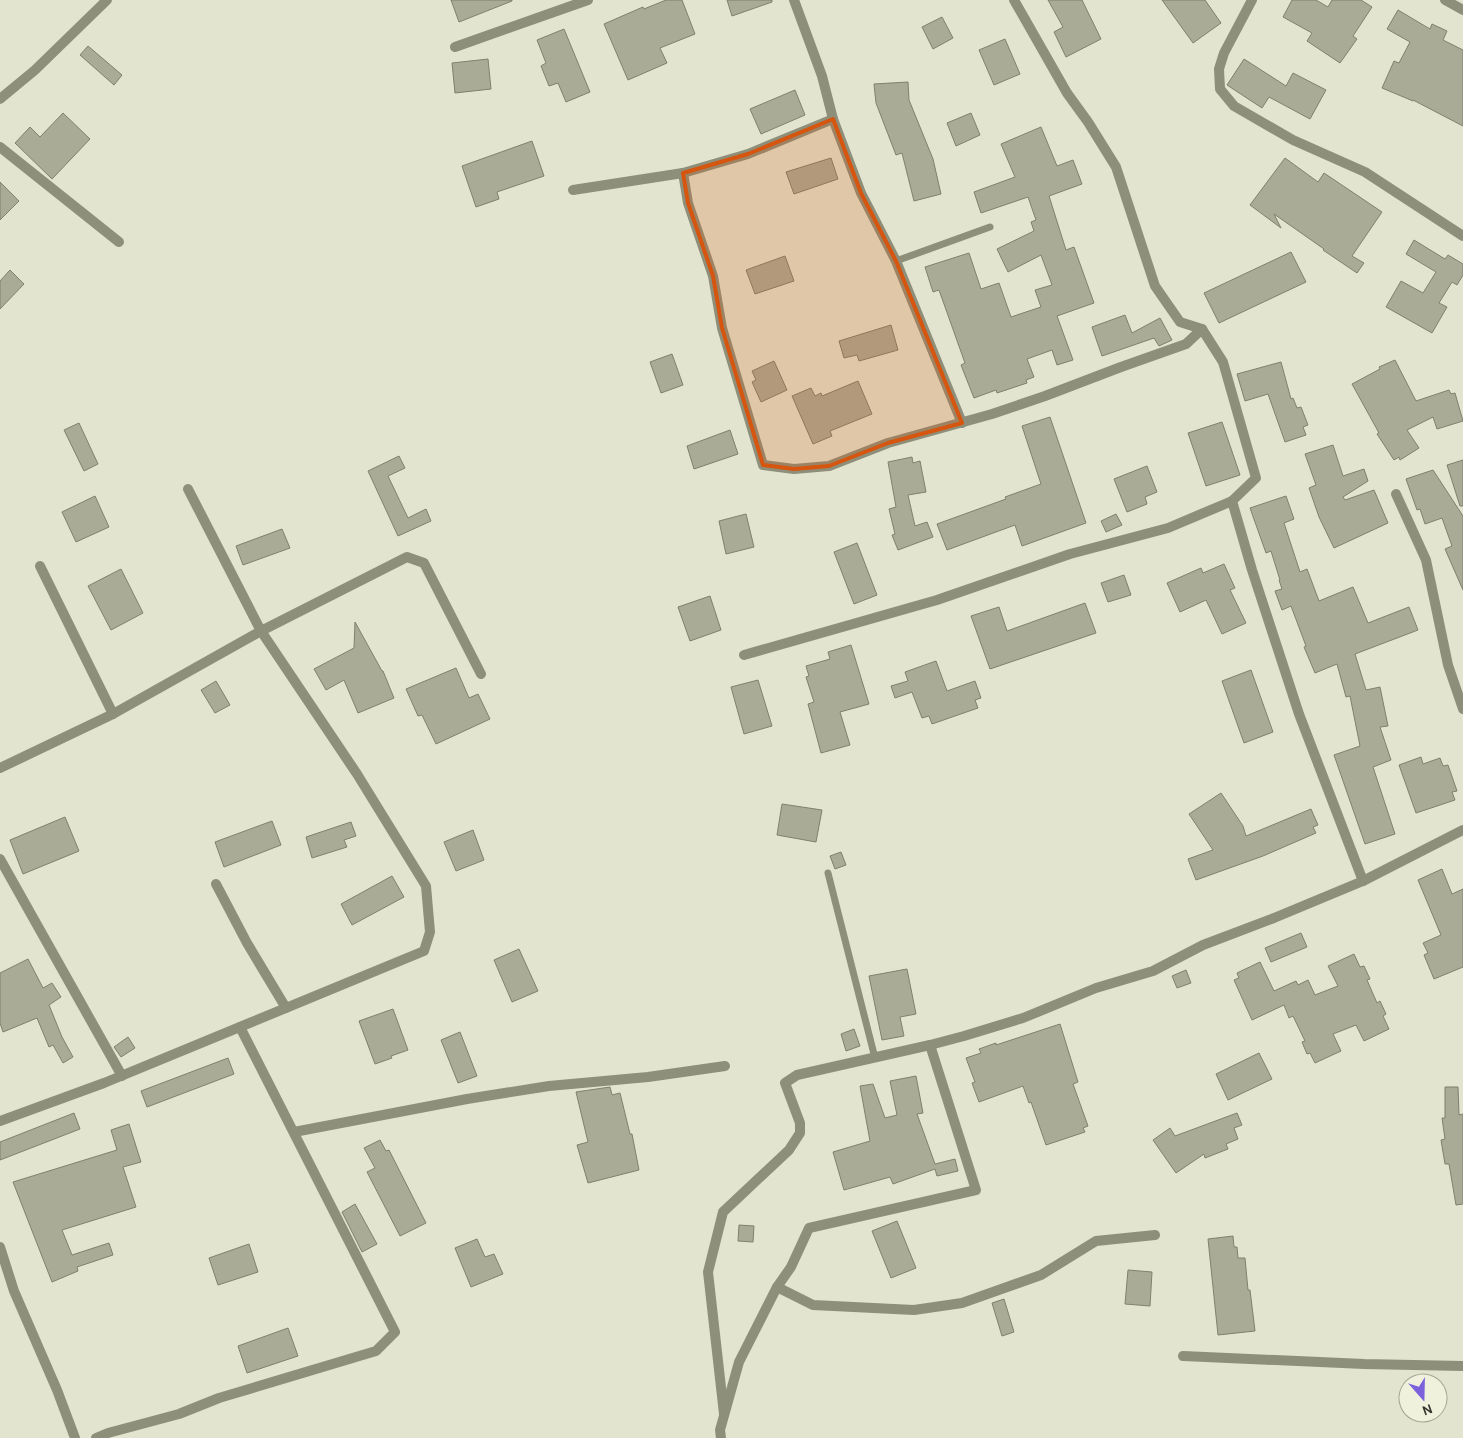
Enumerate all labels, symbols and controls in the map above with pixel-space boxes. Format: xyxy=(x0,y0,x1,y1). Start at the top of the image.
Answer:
north arrow xyxy=(1398,1373,1448,1423)
text: N xyxy=(1420,1400,1435,1419)

